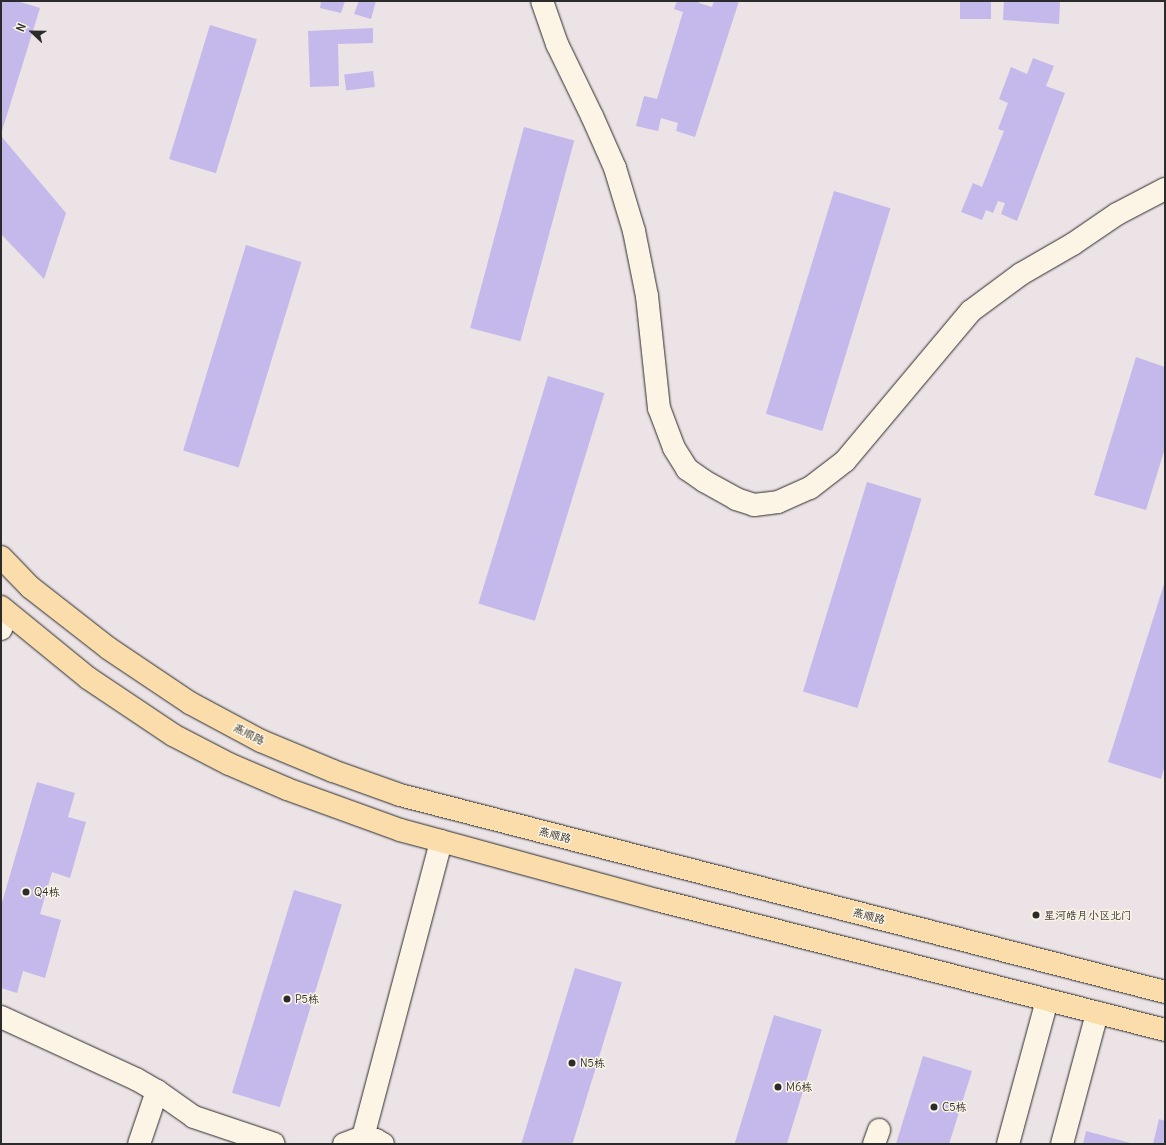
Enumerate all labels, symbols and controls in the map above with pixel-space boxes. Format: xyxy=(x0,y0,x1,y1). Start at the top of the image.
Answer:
north arrow xyxy=(12,12,52,52)
text: N xyxy=(13,21,29,34)
street label: 燕顺路 xyxy=(231,721,267,747)
street label: 燕顺路 xyxy=(537,824,573,846)
place label: Q4栋 xyxy=(34,885,60,899)
marker: Q4栋 xyxy=(21,887,31,897)
street label: 燕顺路 xyxy=(851,905,887,927)
place label: 星河皓月小区北门 xyxy=(1044,908,1132,922)
marker: 星河皓月小区北门 xyxy=(1031,910,1041,920)
place label: P5栋 xyxy=(295,992,319,1006)
marker: P5栋 xyxy=(282,994,292,1004)
place label: N5栋 xyxy=(580,1056,605,1070)
marker: N5栋 xyxy=(567,1058,577,1068)
place label: M6栋 xyxy=(786,1080,812,1094)
marker: M6栋 xyxy=(773,1082,783,1092)
place label: C5栋 xyxy=(942,1100,967,1114)
marker: C5栋 xyxy=(929,1102,939,1112)

